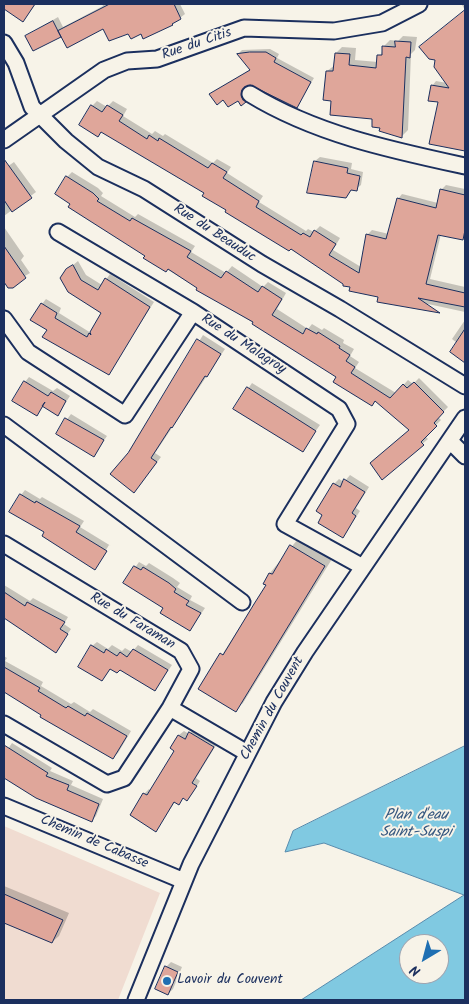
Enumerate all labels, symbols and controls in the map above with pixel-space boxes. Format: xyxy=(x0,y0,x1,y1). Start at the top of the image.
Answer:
street label: Rue du Citis xyxy=(160,25,234,65)
street label: Rue du Beauduc xyxy=(170,201,258,267)
street label: Rue du Malagroy xyxy=(197,311,289,379)
street label: Rue du Faraman xyxy=(86,590,178,654)
street label: Chemin du Couvent xyxy=(238,654,308,764)
water label: Plan d'eau Saint-Suspi xyxy=(380,807,452,842)
street label: Chemin de Cabasse xyxy=(37,813,151,873)
north arrow xyxy=(399,934,449,984)
text: N xyxy=(405,959,426,982)
place label: Lavoir du Couvent xyxy=(177,973,283,989)
marker: Lavoir du Couvent xyxy=(161,975,173,987)

